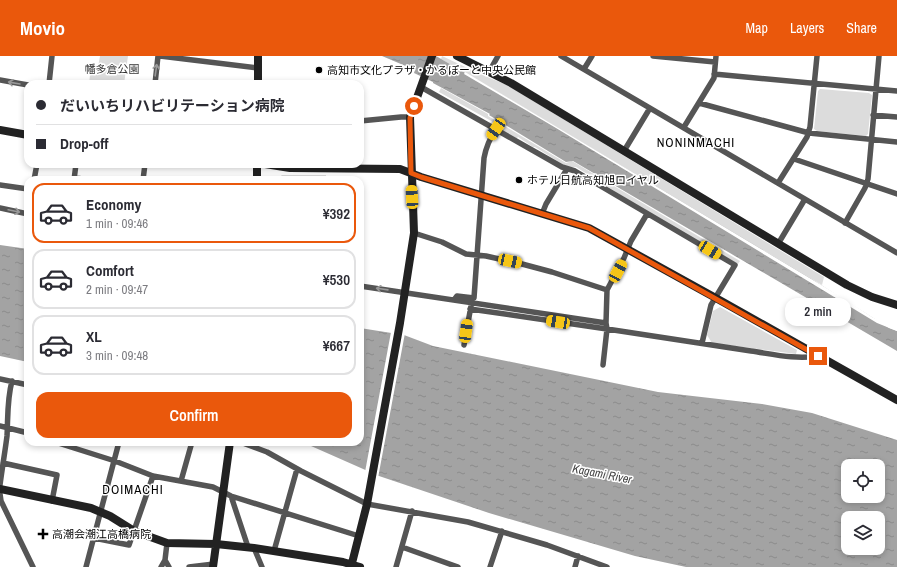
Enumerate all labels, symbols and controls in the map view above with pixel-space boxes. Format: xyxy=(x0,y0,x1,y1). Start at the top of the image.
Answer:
text: Movio xyxy=(20,15,65,41)
text: Map xyxy=(746,19,768,37)
text: Layers xyxy=(790,19,824,37)
text: Share xyxy=(846,19,877,37)
park label: 幡多倉公園 xyxy=(85,62,140,76)
place label: 高知市文化プラザ・かるぽーと中央公民館 xyxy=(327,63,536,77)
one-way arrow xyxy=(153,64,160,77)
marker: 高知市文化プラザ・かるぽーと中央公民館 xyxy=(314,65,324,75)
one-way arrow xyxy=(8,79,21,87)
text: だいいちリハビリテーション病院 xyxy=(60,95,285,116)
route start xyxy=(405,97,423,115)
car xyxy=(484,116,508,142)
text: Drop-off xyxy=(60,133,109,154)
district label: NONINMACHI xyxy=(657,134,735,151)
place label: ホテル日航高知旭ロイヤル xyxy=(527,173,659,187)
marker: ホテル日航高知旭ロイヤル xyxy=(514,175,524,185)
car xyxy=(405,185,419,209)
text: Economy xyxy=(86,194,141,215)
icon: car xyxy=(38,195,74,231)
text: ¥392 xyxy=(323,203,350,224)
one-way arrow xyxy=(7,207,20,215)
text: 1 min · 09:46 xyxy=(86,215,148,232)
car xyxy=(697,239,723,261)
car xyxy=(497,253,523,269)
car xyxy=(607,258,629,284)
text: Comfort xyxy=(86,260,134,281)
icon: car xyxy=(38,261,74,297)
text: ¥530 xyxy=(323,269,350,290)
text: 2 min · 09:47 xyxy=(86,281,148,298)
one-way arrow xyxy=(376,285,389,293)
callout: 2 min xyxy=(785,298,851,326)
text: 2 min xyxy=(804,303,832,320)
car xyxy=(545,314,571,330)
car xyxy=(458,318,474,344)
text: XL xyxy=(86,326,102,347)
icon: car xyxy=(38,327,74,363)
text: ¥667 xyxy=(323,335,350,356)
text: 3 min · 09:48 xyxy=(86,347,148,364)
route end xyxy=(809,347,827,365)
button: Confirm xyxy=(36,392,352,438)
map controls xyxy=(841,459,885,555)
button: locate xyxy=(841,459,885,503)
water label: Kagami River xyxy=(571,460,634,488)
district label: DOIMACHI xyxy=(102,481,164,498)
button: layers xyxy=(841,511,885,555)
place label: 高潮会潮江高橋病院 xyxy=(52,527,151,541)
marker: 高潮会潮江高橋病院 xyxy=(37,528,49,540)

